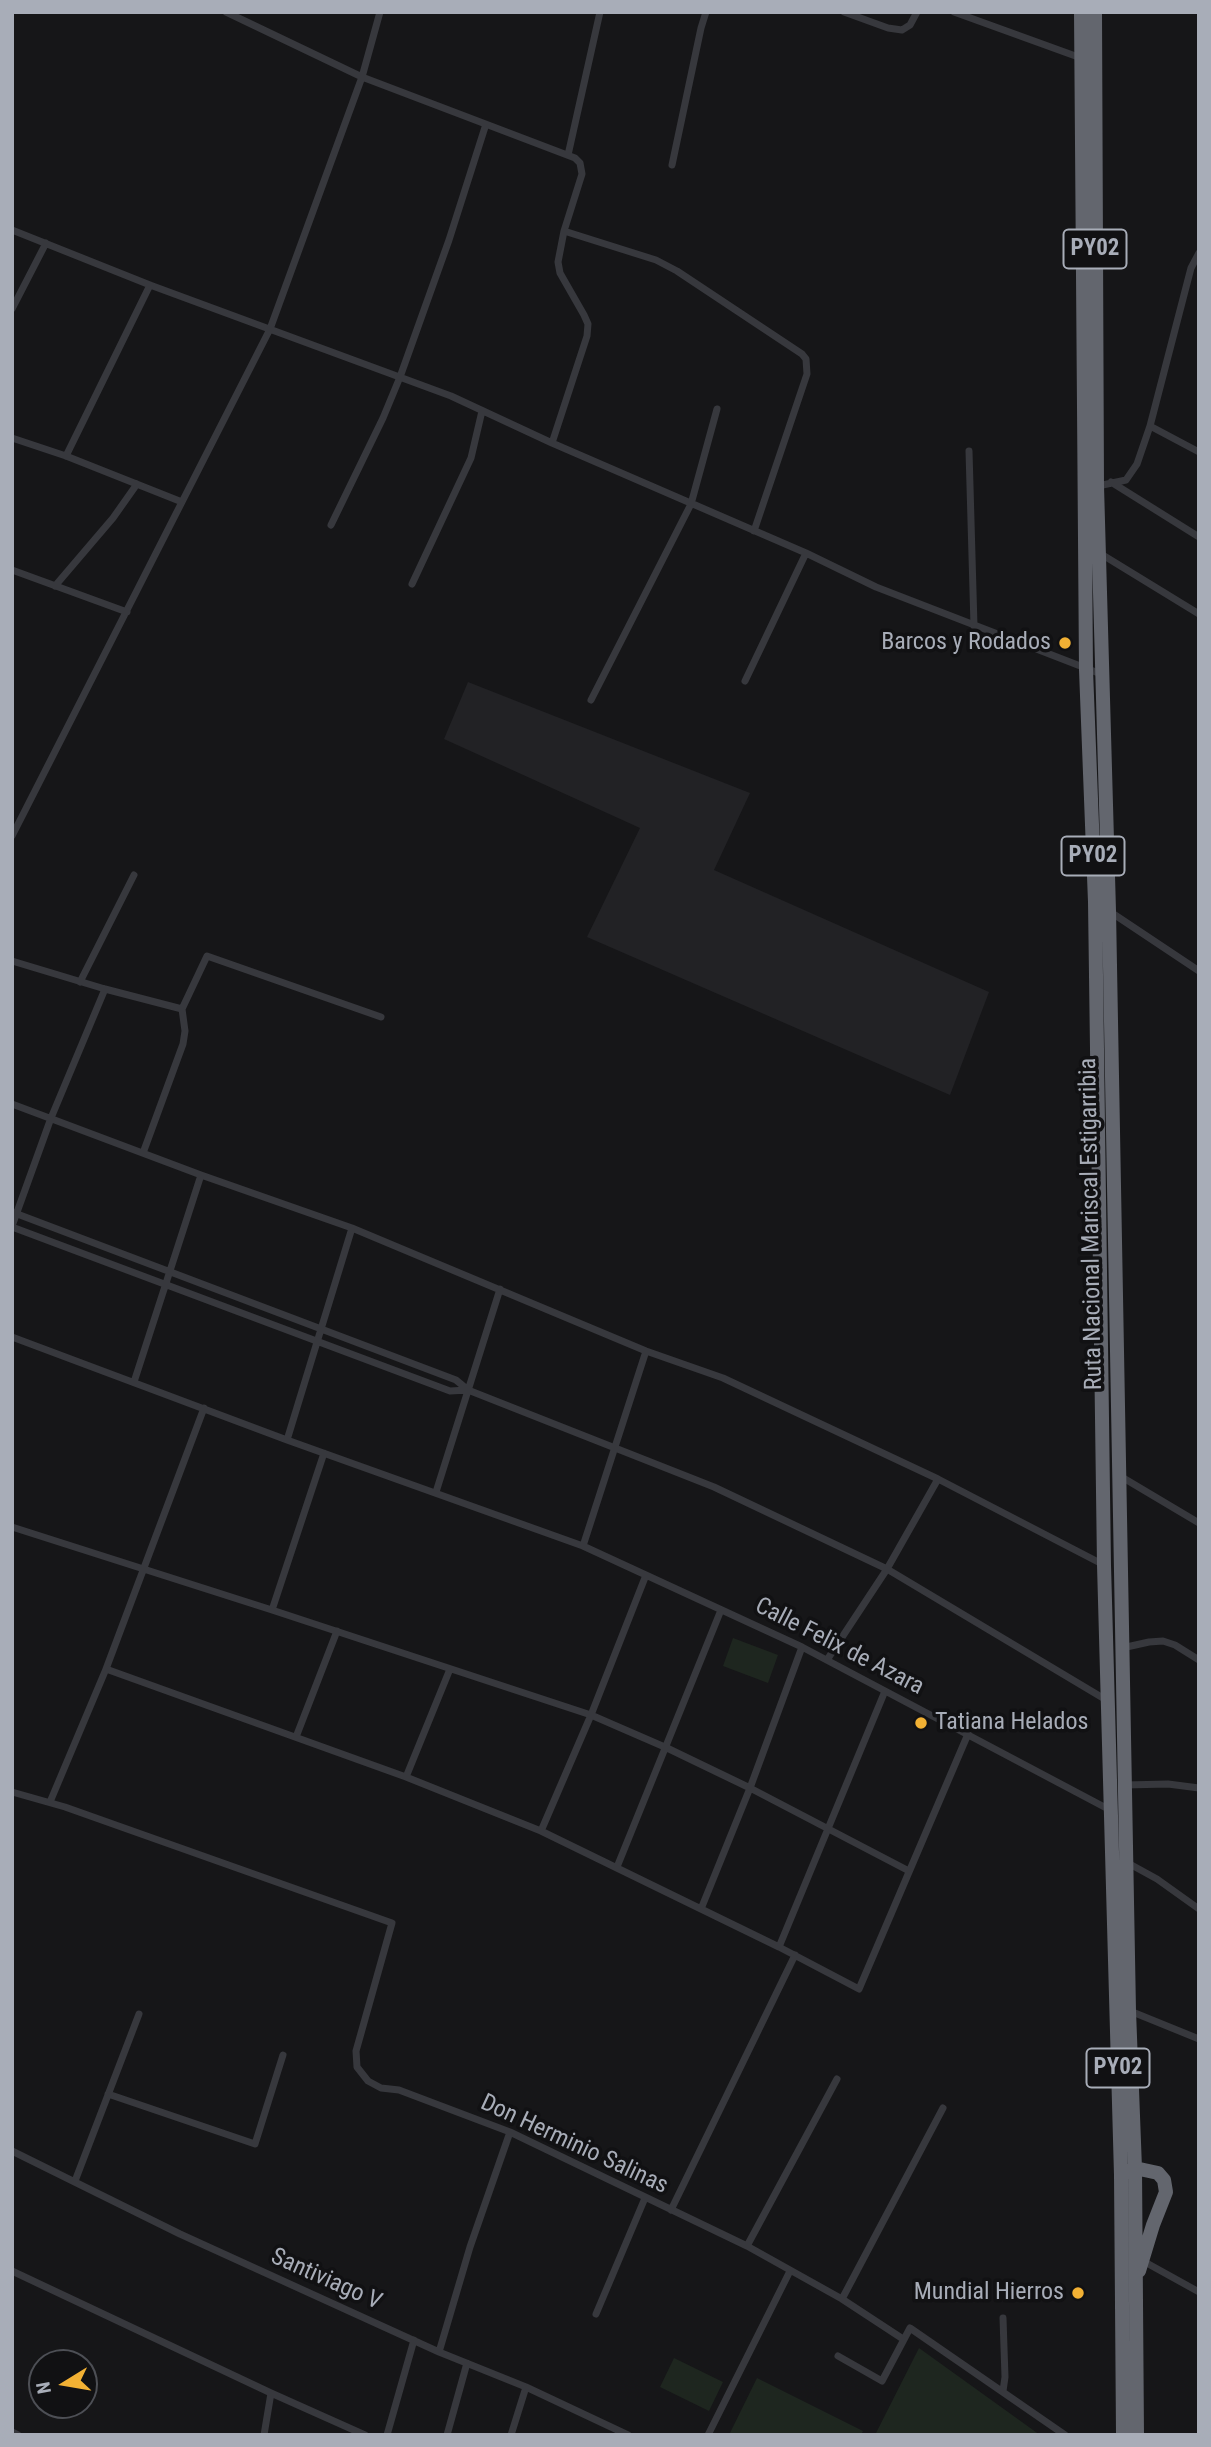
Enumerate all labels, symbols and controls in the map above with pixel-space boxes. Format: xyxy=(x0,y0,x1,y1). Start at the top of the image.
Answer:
road number: PY02 xyxy=(1064,230,1126,268)
place label: Barcos y Rodados xyxy=(881,629,1051,657)
marker: Barcos y Rodados xyxy=(1057,635,1073,651)
road number: PY02 xyxy=(1062,836,1124,876)
street label: Ruta Nacional Mariscal Estigarribia xyxy=(1075,1058,1109,1390)
street label: Calle Felix de Azara xyxy=(750,1592,928,1702)
place label: Tatiana Helados xyxy=(935,1709,1088,1737)
marker: Tatiana Helados xyxy=(913,1715,929,1731)
road number: PY02 xyxy=(1086,2048,1150,2088)
street label: Don Herminio Salinas xyxy=(476,2089,672,2201)
street label: Santiviago V xyxy=(266,2243,386,2317)
place label: Mundial Hierros xyxy=(914,2279,1064,2307)
marker: Mundial Hierros xyxy=(1070,2285,1086,2301)
north arrow xyxy=(28,2349,98,2419)
text: N xyxy=(31,2380,56,2396)

